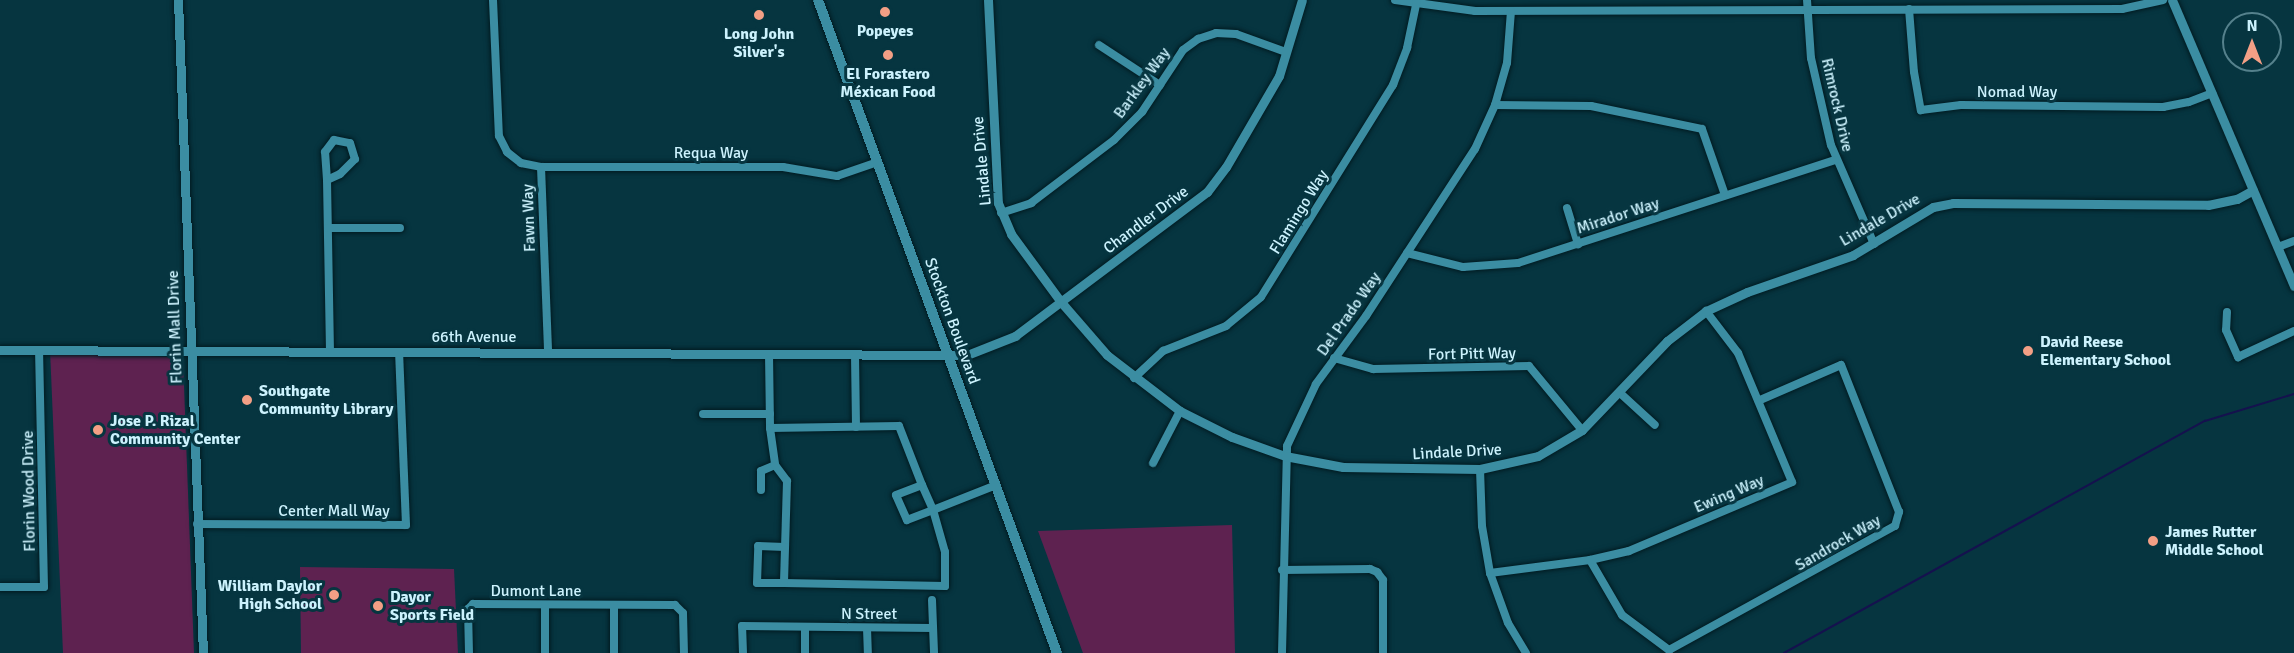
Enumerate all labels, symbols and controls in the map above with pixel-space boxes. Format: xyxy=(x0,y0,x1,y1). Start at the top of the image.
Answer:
marker: Popeyes xyxy=(878,5,892,19)
marker: Long John Silver's xyxy=(752,8,766,22)
north arrow xyxy=(2222,12,2282,72)
text: N xyxy=(2246,16,2258,36)
place label: Popeyes xyxy=(857,21,913,41)
place label: Long John Silver's xyxy=(724,24,794,62)
street label: Barkley Way xyxy=(1110,44,1174,122)
marker: El Forastero Méxican Food xyxy=(881,48,895,62)
street label: Rimrock Drive xyxy=(1817,56,1857,154)
place label: El Forastero Méxican Food xyxy=(840,64,936,102)
street label: Nomad Way xyxy=(1977,82,2057,102)
street label: Lindale Drive xyxy=(969,116,995,206)
street label: Requa Way xyxy=(674,143,748,163)
street label: Flamingo Way xyxy=(1266,166,1332,258)
street label: Chandler Drive xyxy=(1100,182,1192,258)
street label: Fawn Way xyxy=(518,184,540,252)
street label: Lindale Drive xyxy=(1836,189,1924,251)
street label: Mirador Way xyxy=(1574,194,1662,238)
street label: Stockton Boulevard xyxy=(920,255,984,387)
street label: Del Prado Way xyxy=(1313,268,1385,360)
street label: Florin Mall Drive xyxy=(163,270,187,384)
street label: 66th Avenue xyxy=(431,327,517,347)
place label: David Reese Elementary School xyxy=(2040,332,2171,370)
street label: Fort Pitt Way xyxy=(1428,344,1516,364)
marker: David Reese Elementary School xyxy=(2021,344,2035,358)
place label: Southgate Community Library xyxy=(259,381,393,419)
marker: Southgate Community Library xyxy=(240,393,254,407)
place label: Jose P. Rizal Community Center xyxy=(110,411,240,449)
marker: Jose P. Rizal Community Center xyxy=(91,423,105,437)
street label: Florin Wood Drive xyxy=(18,430,40,552)
street label: Lindale Drive xyxy=(1412,440,1502,464)
street label: Ewing Way xyxy=(1691,471,1767,517)
street label: Center Mall Way xyxy=(278,501,390,521)
street label: Sandrock Way xyxy=(1792,511,1884,575)
place label: James Rutter Middle School xyxy=(2165,522,2264,560)
marker: James Rutter Middle School xyxy=(2146,534,2160,548)
place label: William Daylor High School xyxy=(218,576,322,614)
street label: Dumont Lane xyxy=(490,581,582,601)
place label: Dayor Sports Field xyxy=(390,587,474,625)
marker: William Daylor High School xyxy=(327,588,341,602)
marker: Dayor Sports Field xyxy=(371,599,385,613)
street label: N Street xyxy=(841,604,897,624)

